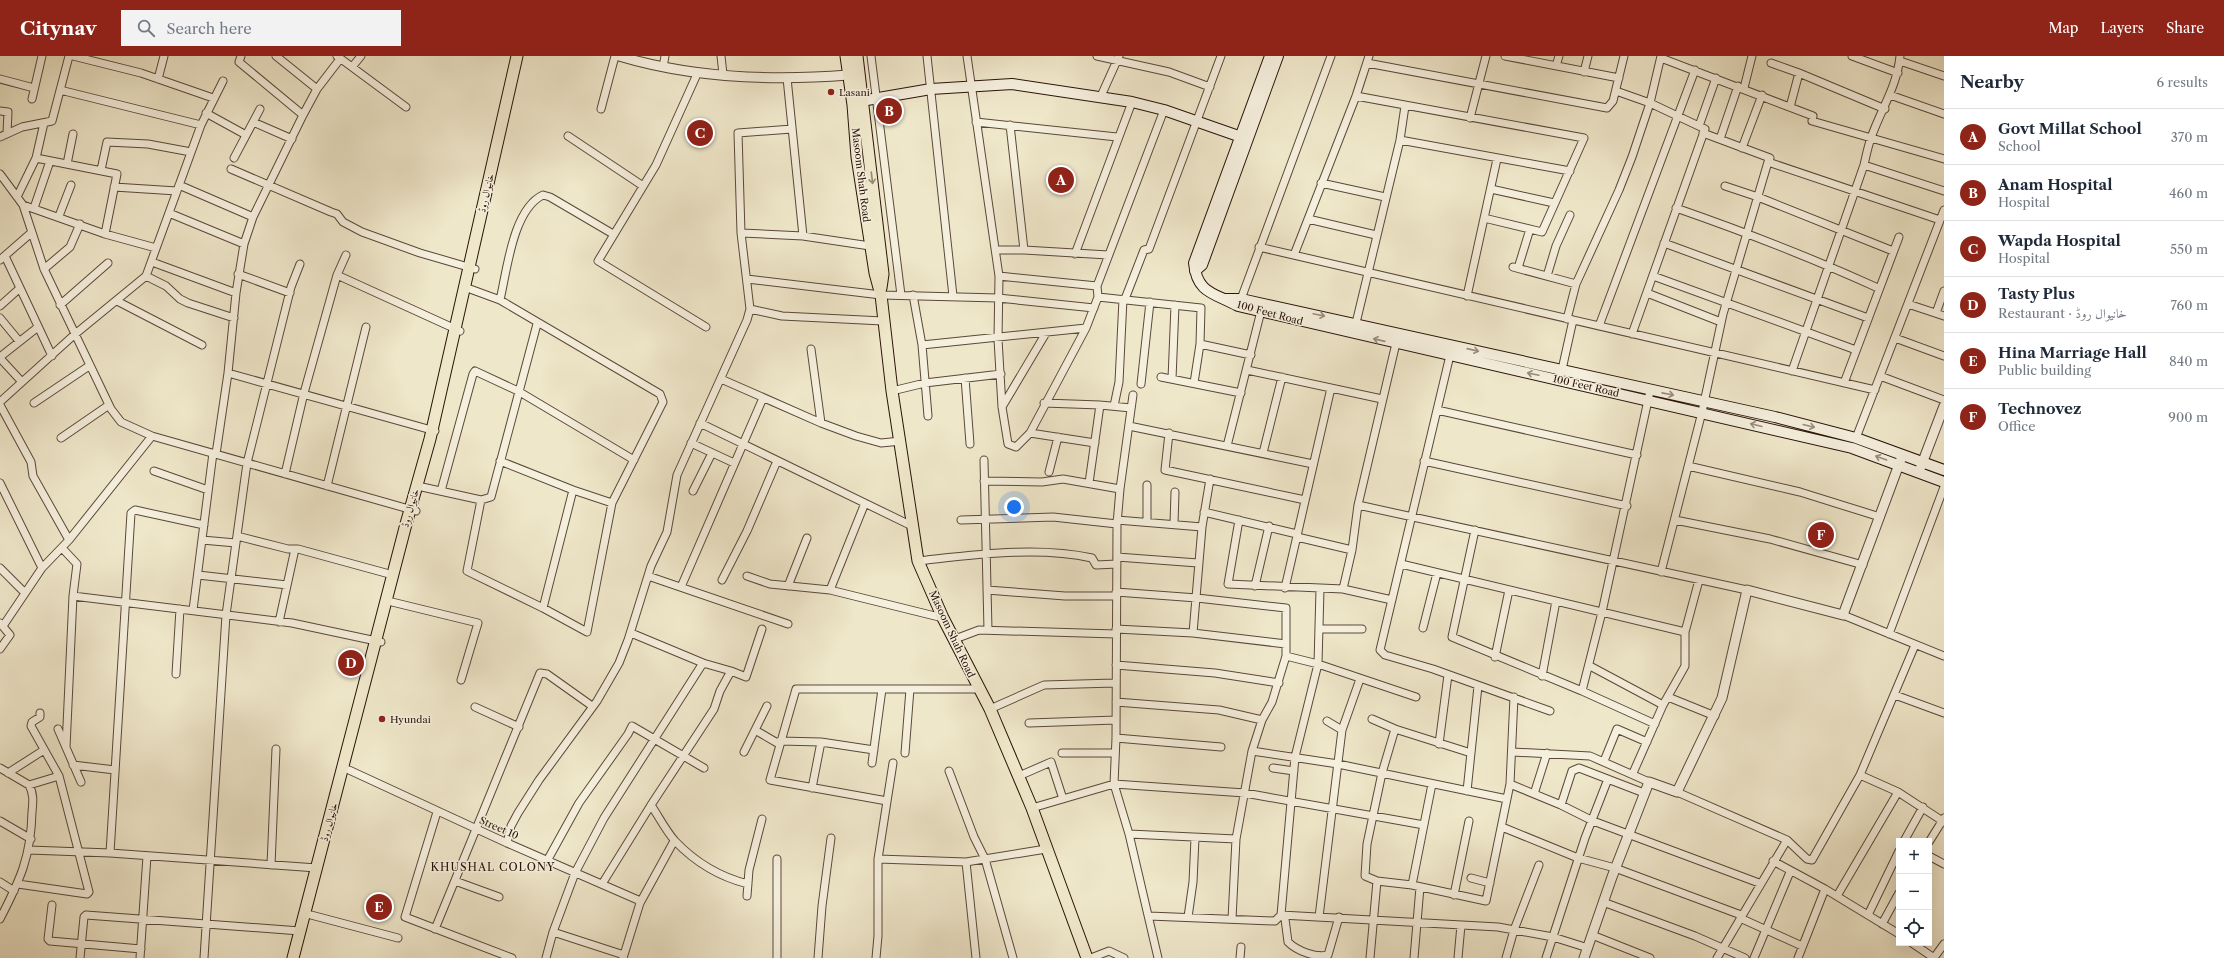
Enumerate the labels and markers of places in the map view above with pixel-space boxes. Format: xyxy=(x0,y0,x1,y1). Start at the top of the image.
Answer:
place label: Lasani xyxy=(839,86,870,99)
marker: Lasani xyxy=(826,87,836,97)
pin: B xyxy=(876,96,902,126)
pin: C xyxy=(687,118,713,148)
pin: A xyxy=(1048,165,1074,195)
pin: F xyxy=(1808,520,1834,550)
pin: D xyxy=(338,648,364,678)
place label: Hyundai xyxy=(390,713,431,726)
marker: Hyundai xyxy=(377,714,387,724)
pin: E xyxy=(366,892,392,922)

